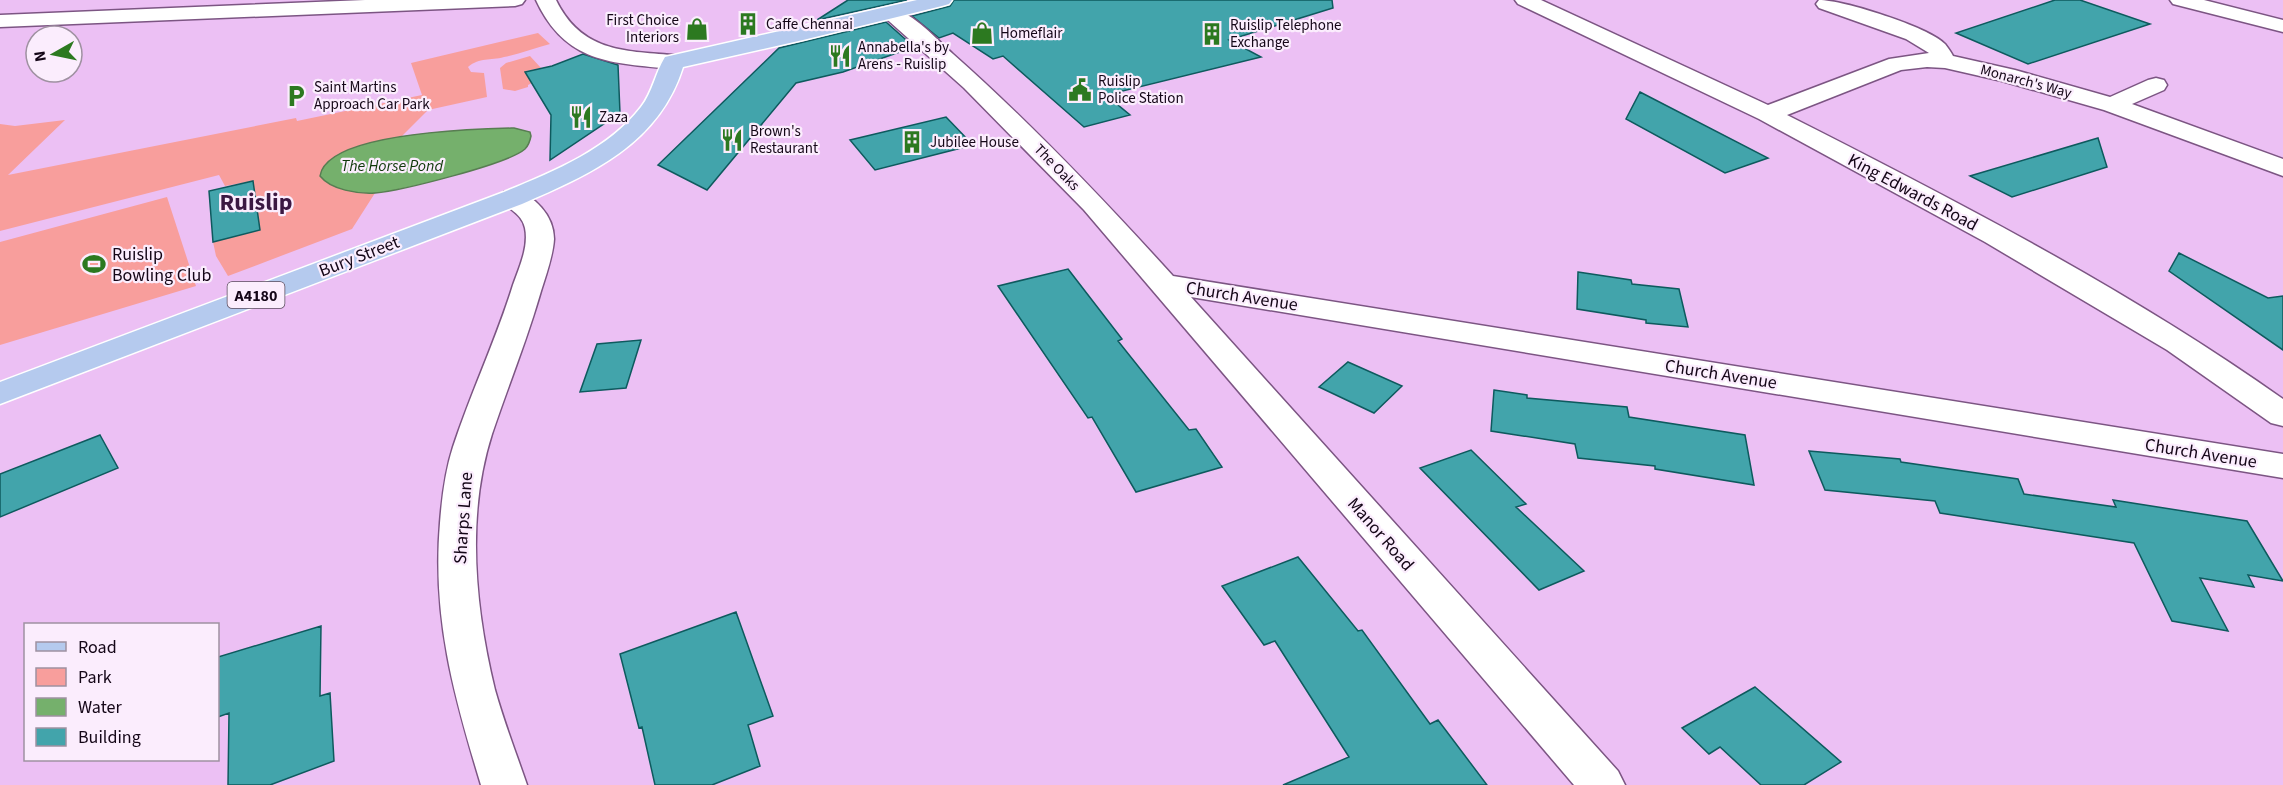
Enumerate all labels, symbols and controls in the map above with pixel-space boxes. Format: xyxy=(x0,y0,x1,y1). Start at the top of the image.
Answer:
place label: First Choice Interiors xyxy=(606,10,679,48)
building icon: Caffe Chennai xyxy=(735,11,761,37)
place label: Caffe Chennai xyxy=(766,14,853,35)
place label: Ruislip Telephone Exchange xyxy=(1230,15,1342,53)
shop icon: First Choice Interiors xyxy=(684,16,710,42)
shop icon: Homeflair xyxy=(969,20,995,46)
building icon: Ruislip Telephone Exchange xyxy=(1199,21,1225,47)
place label: Homeflair xyxy=(1000,23,1063,44)
north arrow xyxy=(24,24,84,84)
place label: Annabella's by Arens - Ruislip xyxy=(858,37,949,75)
restaurant icon: Annabella's by Arens - Ruislip xyxy=(827,43,853,69)
text: N xyxy=(28,49,52,63)
street label: Monarch's Way xyxy=(1978,59,2074,104)
place label: Ruislip Police Station xyxy=(1098,71,1184,109)
place label: Saint Martins Approach Car Park xyxy=(314,77,430,115)
public building icon: Ruislip Police Station xyxy=(1067,77,1093,103)
parking icon: Saint Martins Approach Car Park xyxy=(283,83,309,109)
restaurant icon: Zaza xyxy=(568,104,594,130)
place label: Zaza xyxy=(599,107,628,128)
place label: Brown's Restaurant xyxy=(750,121,818,159)
restaurant icon: Brown's Restaurant xyxy=(719,127,745,153)
building icon: Jubilee House xyxy=(899,129,925,155)
place label: Jubilee House xyxy=(930,132,1019,153)
street label: The Oaks xyxy=(1029,139,1084,195)
street label: King Edwards Road xyxy=(1843,148,1982,237)
water label: The Horse Pond xyxy=(341,155,443,177)
district label: Ruislip xyxy=(220,185,292,220)
street label: Bury Street xyxy=(315,230,403,283)
place label: Ruislip Bowling Club xyxy=(112,242,211,288)
sports icon: Ruislip Bowling Club xyxy=(81,251,107,277)
street label: Church Avenue xyxy=(1184,275,1300,318)
road number: A4180 xyxy=(228,282,284,308)
street label: Church Avenue xyxy=(1663,353,1779,396)
street label: Church Avenue xyxy=(2143,432,2259,475)
street label: Sharps Lane xyxy=(448,471,479,565)
street label: Manor Road xyxy=(1342,492,1420,577)
legend xyxy=(24,623,219,761)
text: Road xyxy=(78,635,117,660)
text: Park xyxy=(78,665,112,690)
text: Water xyxy=(78,695,122,720)
text: Building xyxy=(78,725,141,750)

